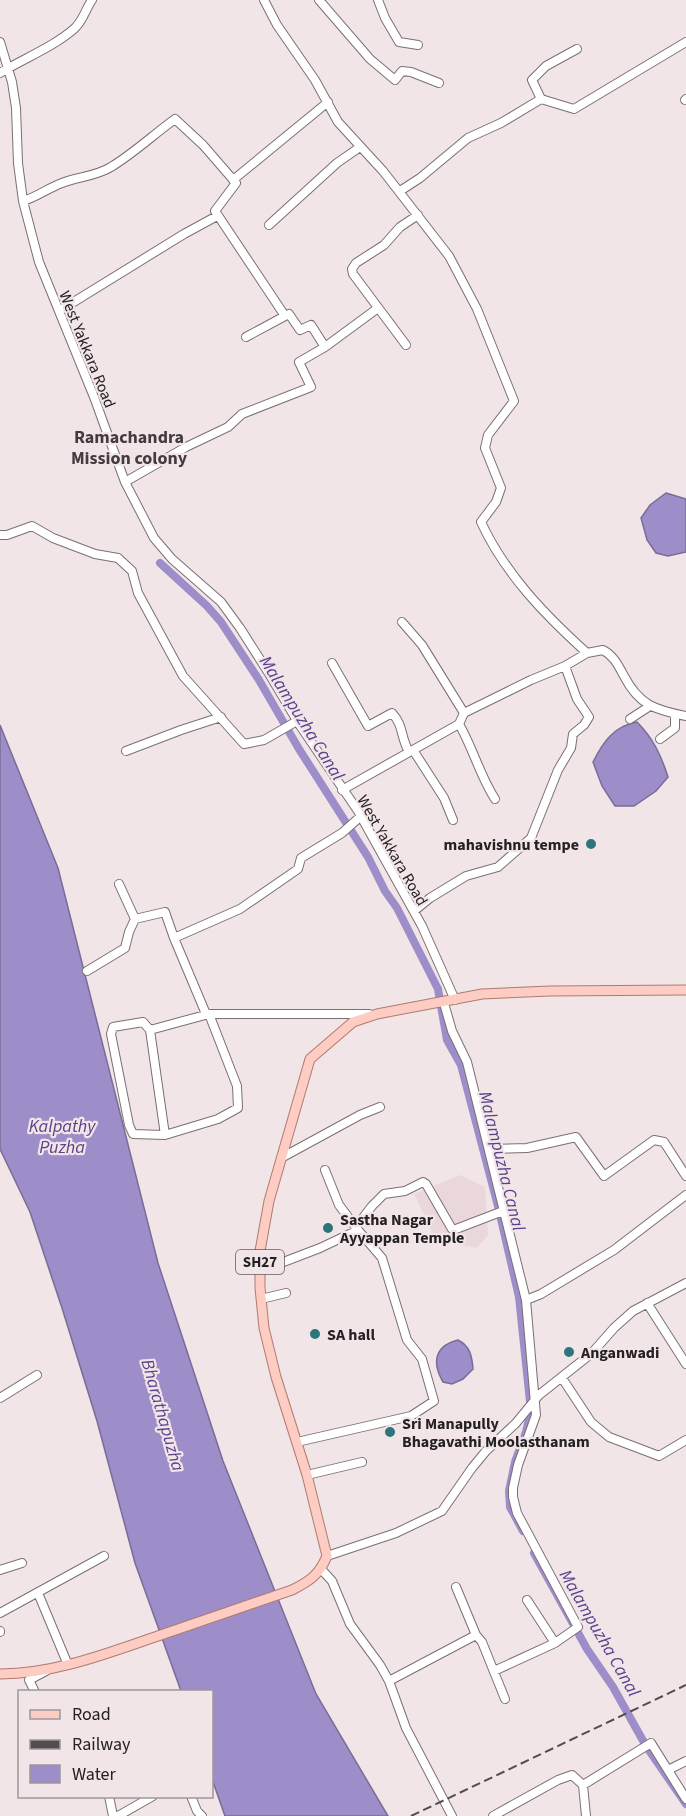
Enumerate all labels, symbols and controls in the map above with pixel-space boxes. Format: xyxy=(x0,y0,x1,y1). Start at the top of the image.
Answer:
street label: West Yakkara Road xyxy=(54,287,121,411)
district label: Ramachandra Mission colony xyxy=(71,425,188,471)
water label: Malampuzha Canal xyxy=(253,651,350,786)
street label: West Yakkara Road xyxy=(351,791,433,910)
place label: mahavishnu tempe xyxy=(444,834,579,856)
marker: mahavishnu tempe xyxy=(584,837,598,851)
water label: Malampuzha Canal xyxy=(472,1089,531,1234)
water label: Kalpathy Puzha xyxy=(29,1114,96,1160)
place label: Sastha Nagar Ayyappan Temple xyxy=(339,1209,464,1249)
marker: Sastha Nagar Ayyappan Temple xyxy=(321,1221,335,1235)
road number: SH27 xyxy=(236,1250,284,1274)
place label: SA hall xyxy=(327,1324,375,1346)
marker: SA hall xyxy=(308,1327,322,1341)
place label: Anganwadi xyxy=(580,1342,659,1364)
marker: Anganwadi xyxy=(562,1345,576,1359)
water label: Bharathapuzha xyxy=(135,1356,191,1474)
place label: Sri Manapully Bhagavathi Moolasthanam xyxy=(402,1413,590,1453)
marker: Sri Manapully Bhagavathi Moolasthanam xyxy=(383,1425,397,1439)
water label: Malampuzha Canal xyxy=(553,1565,646,1702)
legend xyxy=(18,1690,213,1798)
text: Road xyxy=(72,1702,111,1727)
text: Railway xyxy=(72,1732,131,1757)
text: Water xyxy=(72,1762,116,1787)

